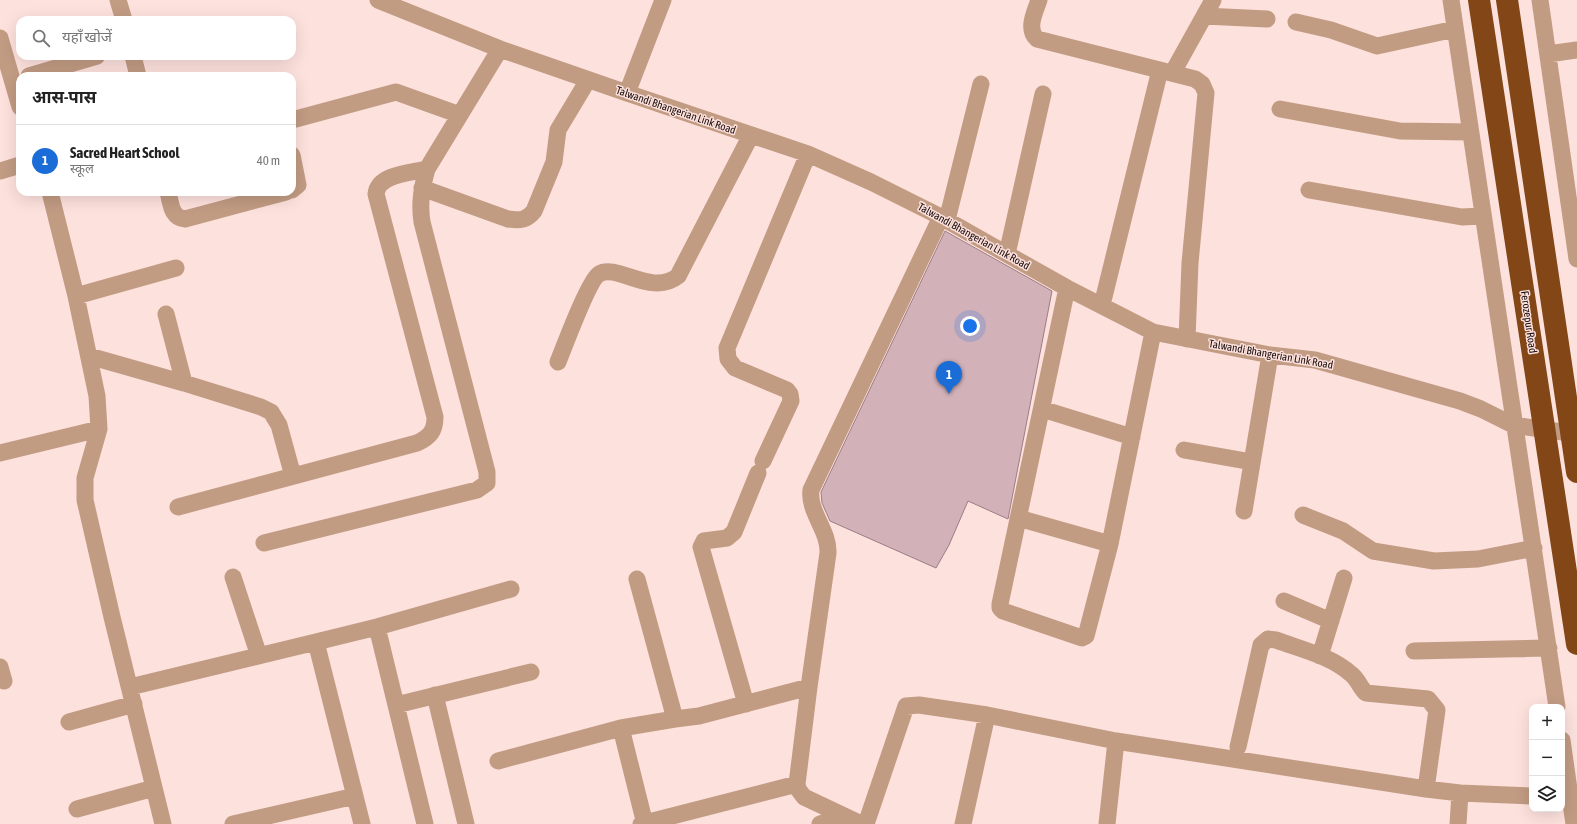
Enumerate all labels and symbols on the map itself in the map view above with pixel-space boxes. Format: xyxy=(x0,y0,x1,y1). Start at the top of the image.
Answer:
street label: Talwandi Bhangerian Link Road xyxy=(615,84,737,136)
street label: Talwandi Bhangerian Link Road xyxy=(916,200,1032,272)
street label: Ferozepur Road xyxy=(1519,290,1539,354)
your location xyxy=(960,316,980,336)
street label: Talwandi Bhangerian Link Road xyxy=(1208,337,1334,371)
pin: 1 xyxy=(936,361,962,394)

